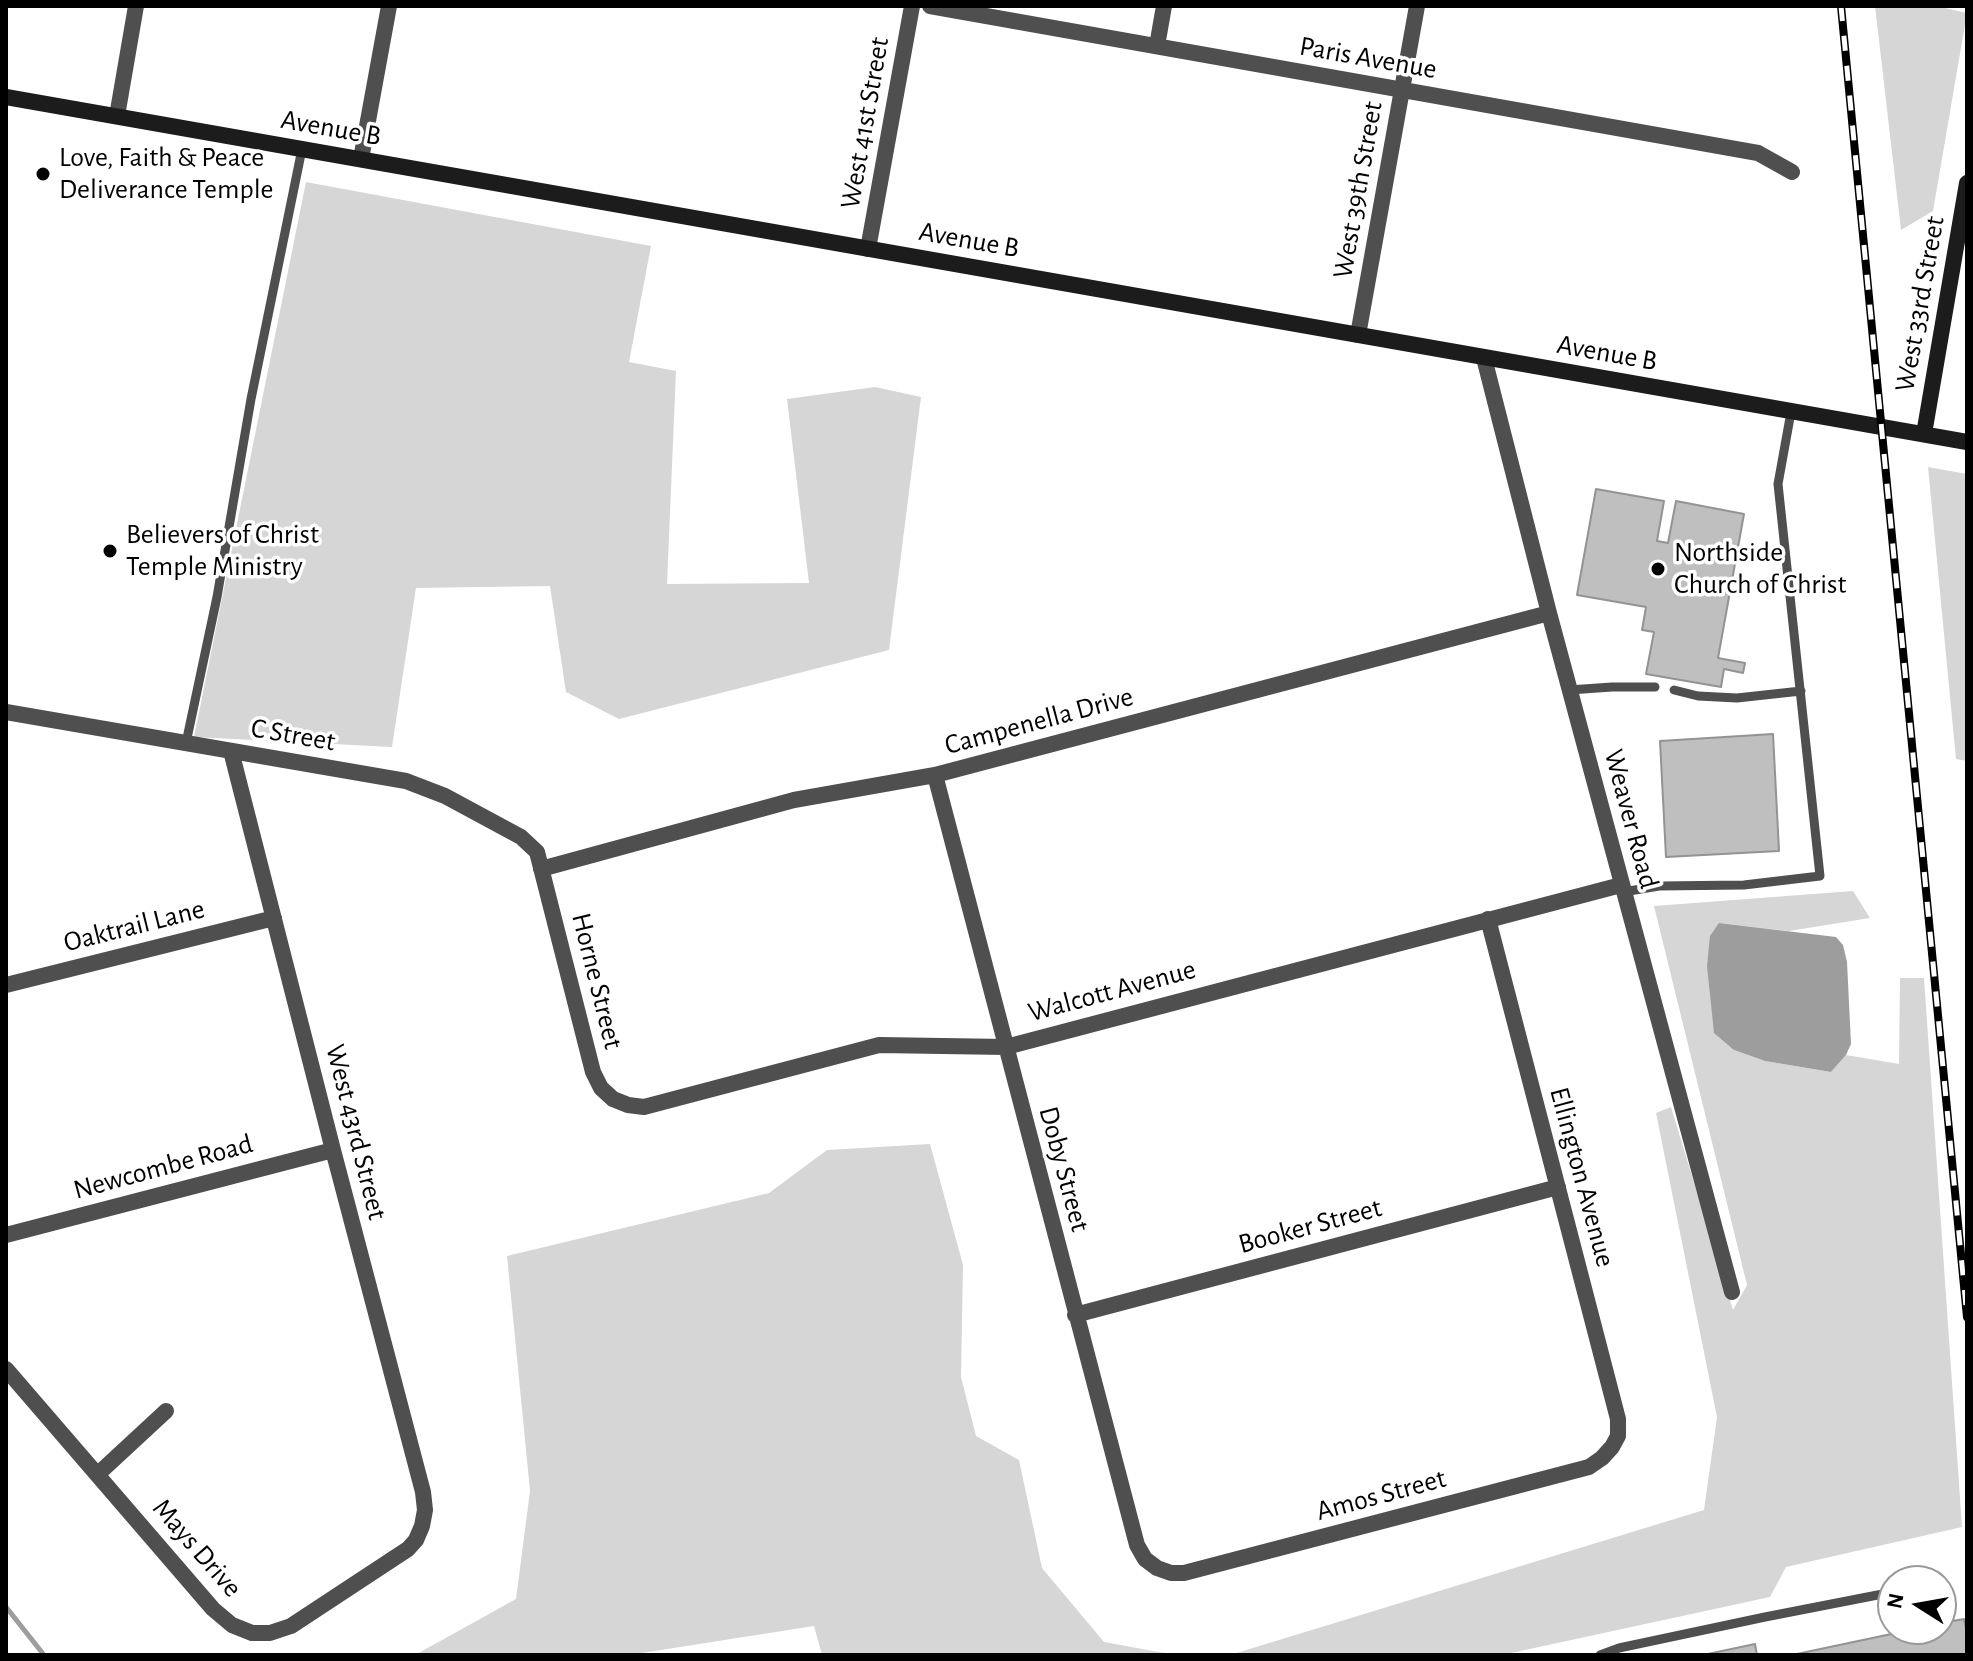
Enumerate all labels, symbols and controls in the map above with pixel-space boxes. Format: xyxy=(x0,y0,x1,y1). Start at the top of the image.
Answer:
street label: Paris Avenue xyxy=(1297,29,1439,87)
street label: West 41st Street xyxy=(833,35,897,211)
street label: West 39th Street xyxy=(1326,99,1390,281)
street label: Avenue B xyxy=(278,103,384,153)
place label: Love, Faith & Peace Deliverance Temple xyxy=(59,141,273,207)
marker: Love, Faith & Peace Deliverance Temple xyxy=(34,165,52,183)
street label: West 33rd Street xyxy=(1888,214,1952,394)
street label: Avenue B xyxy=(916,215,1022,265)
street label: Avenue B xyxy=(1554,328,1660,378)
place label: Believers of Christ Temple Ministry xyxy=(126,518,319,584)
place label: Northside Church of Christ xyxy=(1674,536,1846,602)
marker: Believers of Christ Temple Ministry xyxy=(101,542,119,560)
marker: Northside Church of Christ xyxy=(1649,560,1667,578)
street label: Campenella Drive xyxy=(941,680,1137,762)
street label: C Street xyxy=(248,711,338,759)
street label: Weaver Road xyxy=(1596,746,1666,892)
street label: Oaktrail Lane xyxy=(60,892,208,960)
street label: Horne Street xyxy=(564,910,630,1052)
street label: Walcott Avenue xyxy=(1025,953,1199,1029)
street label: West 43rd Street xyxy=(318,1041,394,1223)
street label: Ellington Avenue xyxy=(1542,1083,1622,1271)
street label: Doby Street xyxy=(1031,1103,1097,1235)
street label: Newcombe Road xyxy=(70,1127,256,1207)
street label: Booker Street xyxy=(1235,1191,1385,1261)
street label: Amos Street xyxy=(1312,1462,1450,1528)
street label: Mays Drive xyxy=(145,1492,249,1604)
north arrow xyxy=(1877,1565,1957,1645)
text: N xyxy=(1883,1591,1908,1610)

